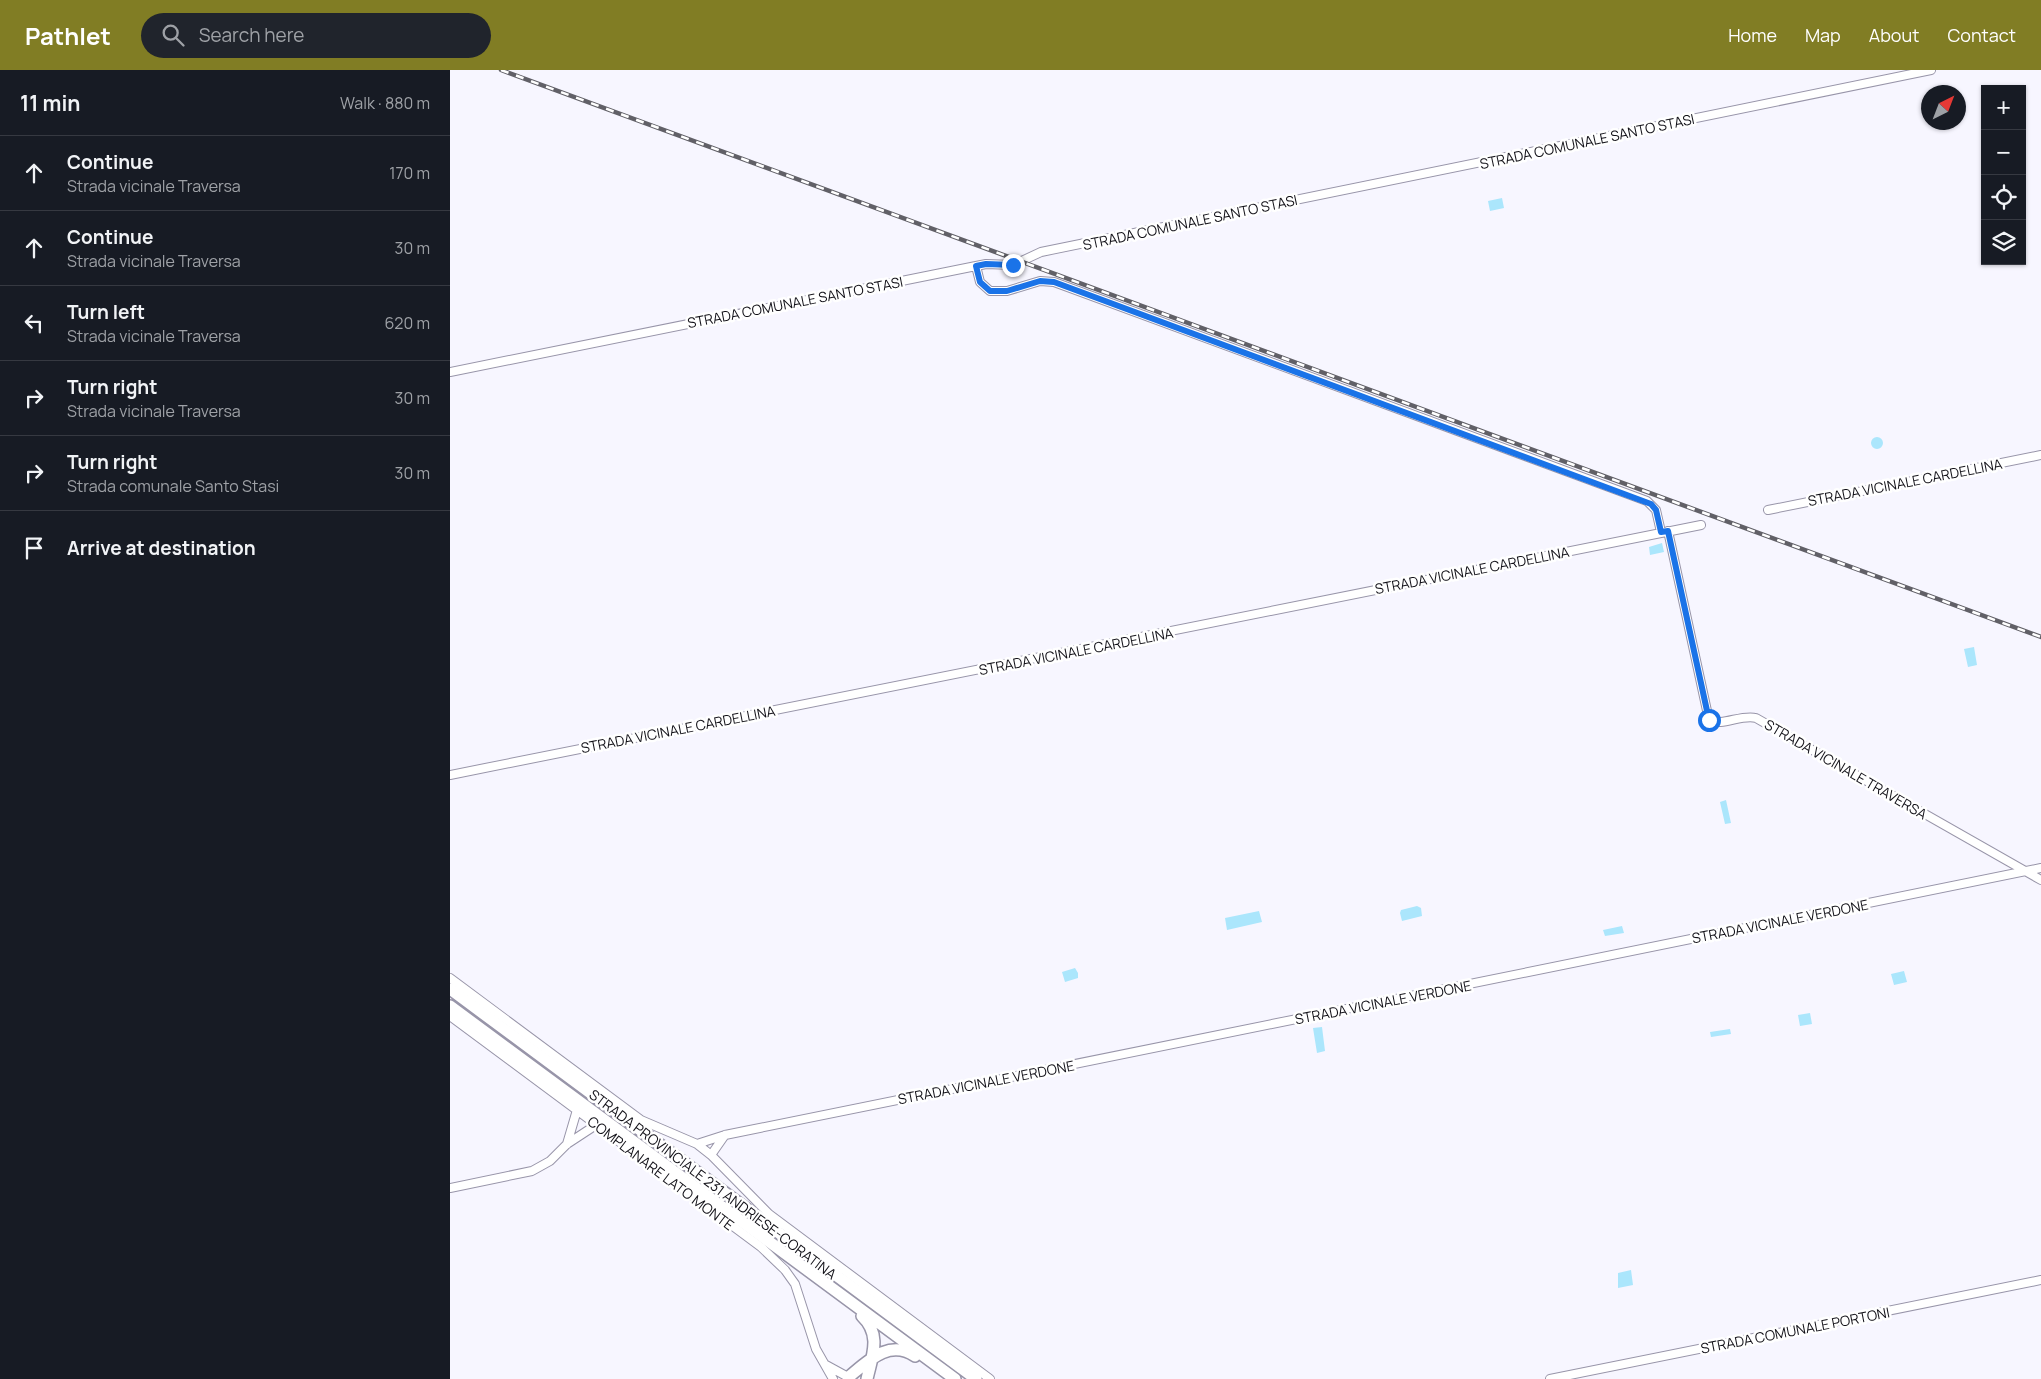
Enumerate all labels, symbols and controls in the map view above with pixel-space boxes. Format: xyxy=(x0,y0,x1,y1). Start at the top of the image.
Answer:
search box xyxy=(141,13,491,58)
text: Pathlet xyxy=(25,19,111,52)
icon: search xyxy=(159,21,187,49)
text: Search here xyxy=(199,22,304,48)
text: Home xyxy=(1728,23,1777,47)
text: Map xyxy=(1805,23,1841,47)
text: About xyxy=(1869,23,1919,47)
text: Contact xyxy=(1947,23,2016,47)
north arrow xyxy=(1921,85,1966,130)
map controls xyxy=(1981,85,2026,265)
button: + xyxy=(1981,85,2026,130)
text: 11 min xyxy=(20,89,81,117)
text: Walk · 880 m xyxy=(340,92,430,114)
street label: STRADA COMUNALE SANTO STASI xyxy=(1478,109,1696,173)
button: − xyxy=(1981,130,2026,175)
text: Continue xyxy=(67,149,153,175)
icon: ahead xyxy=(20,159,48,187)
text: 170 m xyxy=(389,162,430,184)
text: Strada vicinale Traversa xyxy=(67,175,241,197)
button: locate xyxy=(1981,175,2026,220)
street label: STRADA COMUNALE SANTO STASI xyxy=(1081,190,1299,254)
button: layers xyxy=(1981,220,2026,265)
text: Continue xyxy=(67,224,153,250)
icon: ahead xyxy=(20,234,48,262)
text: 30 m xyxy=(395,237,430,259)
text: Strada vicinale Traversa xyxy=(67,250,241,272)
route end xyxy=(1002,254,1025,277)
street label: STRADA COMUNALE SANTO STASI xyxy=(686,272,904,332)
text: Turn left xyxy=(67,299,145,325)
icon: left xyxy=(20,309,48,337)
text: 620 m xyxy=(384,312,430,334)
text: Strada vicinale Traversa xyxy=(67,325,241,347)
text: Turn right xyxy=(67,374,157,400)
icon: right xyxy=(20,384,48,412)
text: 30 m xyxy=(395,387,430,409)
text: Strada vicinale Traversa xyxy=(67,400,241,422)
text: Turn right xyxy=(67,449,157,475)
street label: STRADA VICINALE CARDELLINA xyxy=(1806,454,2004,510)
icon: right xyxy=(20,459,48,487)
text: 30 m xyxy=(395,462,430,484)
text: Strada comunale Santo Stasi xyxy=(67,475,279,497)
icon: arrive xyxy=(20,534,48,562)
text: Arrive at destination xyxy=(67,535,256,561)
street label: STRADA VICINALE CARDELLINA xyxy=(1373,542,1571,598)
street label: STRADA VICINALE CARDELLINA xyxy=(977,623,1175,679)
street label: STRADA VICINALE CARDELLINA xyxy=(579,701,777,757)
route start xyxy=(1698,709,1721,732)
street label: STRADA VICINALE TRAVERSA xyxy=(1761,715,1931,823)
street label: STRADA VICINALE VERDONE xyxy=(1690,895,1870,947)
street label: STRADA VICINALE VERDONE xyxy=(1293,976,1473,1028)
street label: STRADA VICINALE VERDONE xyxy=(896,1056,1076,1108)
street label: STRADA PROVINCIALE 231 ANDRIESE-CORATINA xyxy=(586,1085,841,1283)
street label: COMPLANARE LATO MONTE xyxy=(584,1112,738,1234)
street label: STRADA COMUNALE PORTONI xyxy=(1699,1302,1891,1358)

